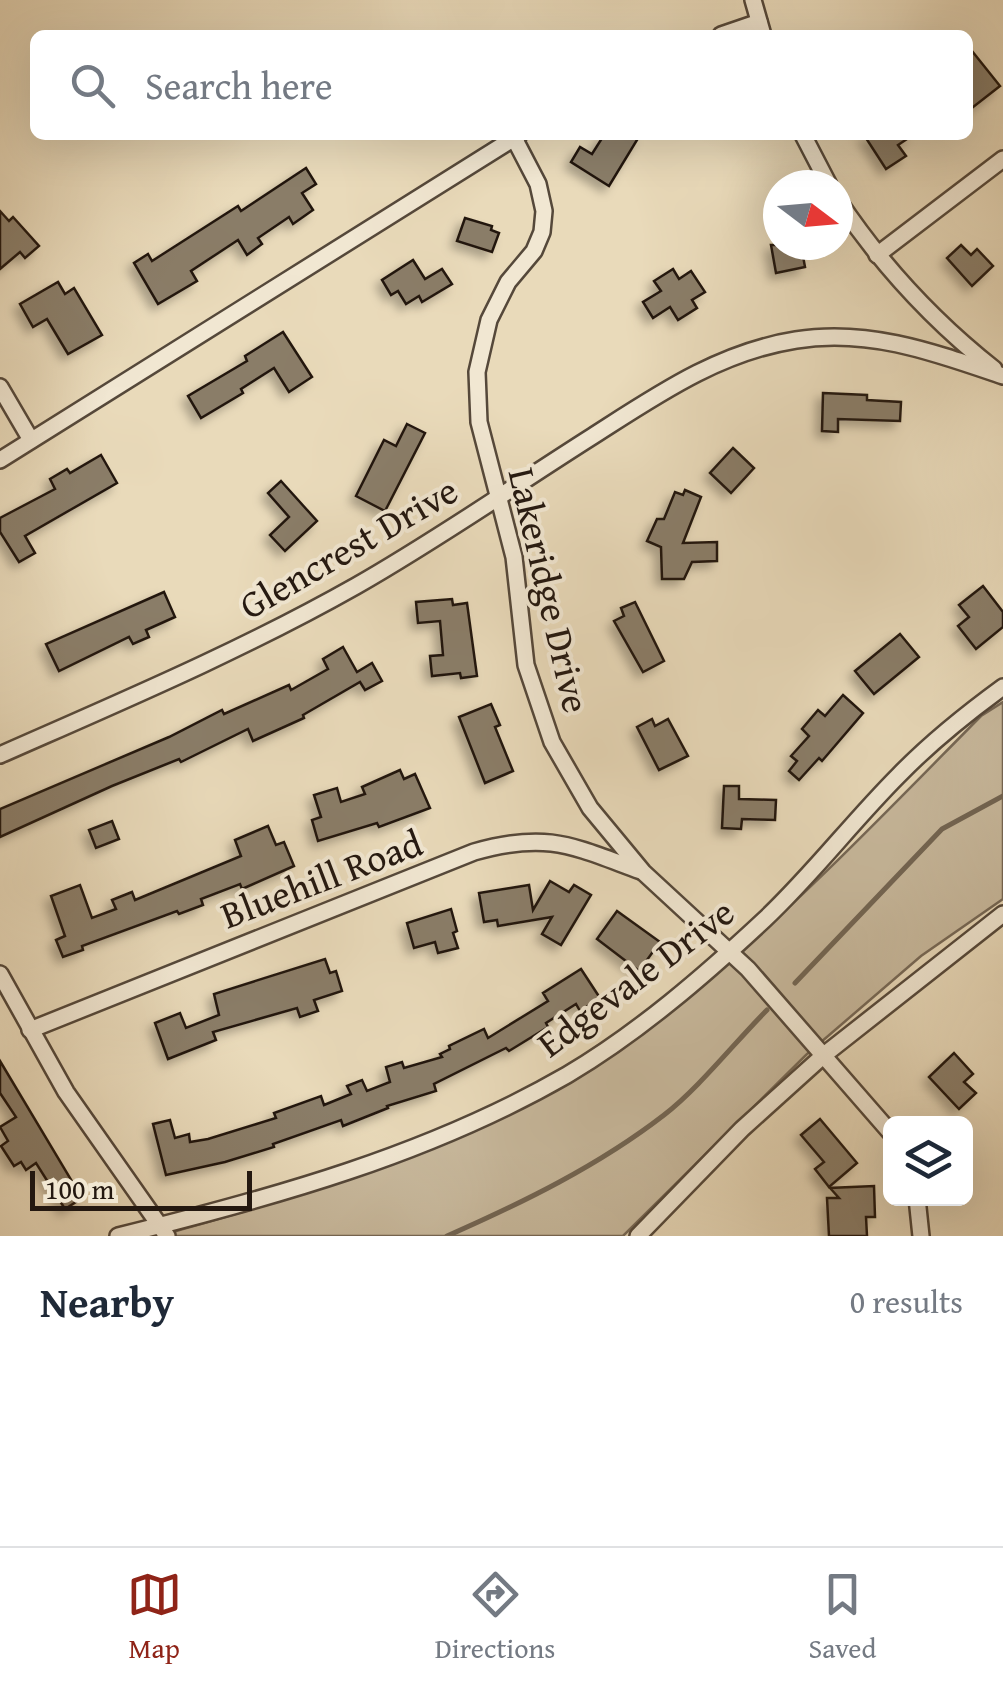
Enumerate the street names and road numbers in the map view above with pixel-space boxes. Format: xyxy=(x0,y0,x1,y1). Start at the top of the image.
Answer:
street label: Glencrest Drive xyxy=(228,462,468,632)
street label: Lakeridge Drive xyxy=(495,462,605,718)
street label: Bluehill Road xyxy=(212,814,431,942)
street label: Edgevale Drive xyxy=(525,884,745,1070)

